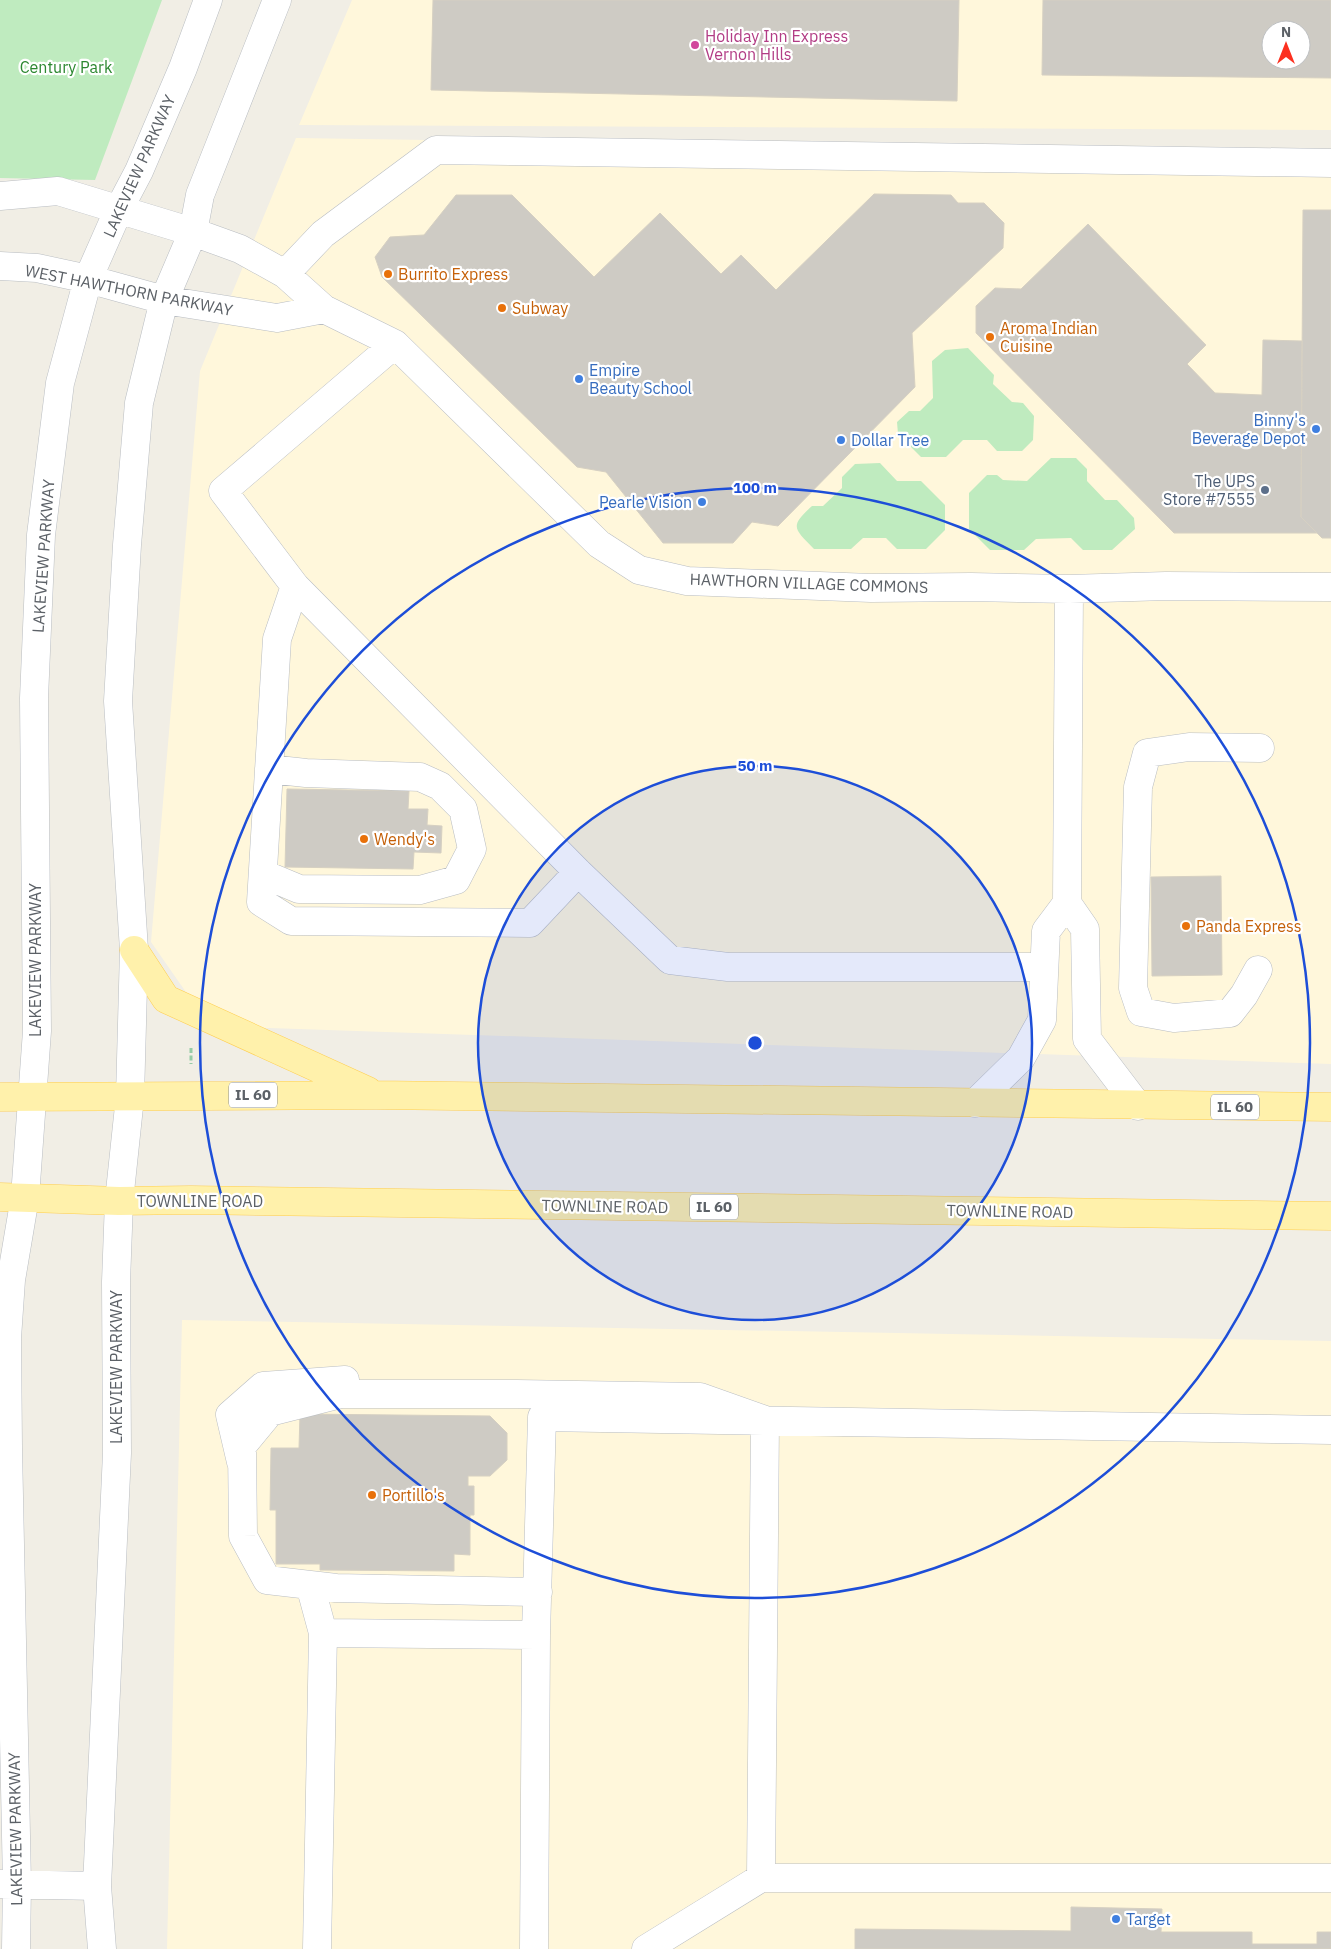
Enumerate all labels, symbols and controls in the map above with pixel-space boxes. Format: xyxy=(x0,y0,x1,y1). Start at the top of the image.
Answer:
north arrow xyxy=(1261,20,1311,70)
text: N xyxy=(1281,23,1291,41)
place label: Holiday Inn Express Vernon Hills xyxy=(705,26,848,64)
marker: Holiday Inn Express Vernon Hills xyxy=(689,39,701,51)
park label: Century Park xyxy=(20,57,113,77)
street label: LAKEVIEW PARKWAY xyxy=(99,91,180,240)
street label: WEST HAWTHORN PARKWAY xyxy=(23,260,235,320)
place label: Burrito Express xyxy=(398,264,508,284)
marker: Burrito Express xyxy=(382,268,394,280)
place label: Subway xyxy=(512,298,568,318)
marker: Subway xyxy=(496,302,508,314)
place label: Aroma Indian Cuisine xyxy=(1000,318,1098,356)
marker: Aroma Indian Cuisine xyxy=(984,331,996,343)
place label: Empire Beauty School xyxy=(589,360,692,398)
marker: Empire Beauty School xyxy=(573,373,585,385)
place label: Binny's Beverage Depot xyxy=(1192,410,1306,448)
marker: Binny's Beverage Depot xyxy=(1310,423,1322,435)
place label: Dollar Tree xyxy=(851,430,930,450)
marker: Dollar Tree xyxy=(835,434,847,446)
place label: The UPS Store #7555 xyxy=(1163,471,1255,509)
street label: LAKEVIEW PARKWAY xyxy=(28,478,58,633)
text: 100 m xyxy=(733,478,777,497)
marker: The UPS Store #7555 xyxy=(1259,484,1271,496)
place label: Pearle Vision xyxy=(599,492,692,512)
marker: Pearle Vision xyxy=(696,496,708,508)
street label: HAWTHORN VILLAGE COMMONS xyxy=(689,569,929,597)
text: 50 m xyxy=(738,756,772,775)
place label: Wendy's xyxy=(374,829,435,849)
marker: Wendy's xyxy=(358,833,370,845)
street label: LAKEVIEW PARKWAY xyxy=(25,883,45,1037)
place label: Panda Express xyxy=(1196,916,1302,936)
marker: Panda Express xyxy=(1180,920,1192,932)
centre of rings xyxy=(746,1034,764,1052)
road number: IL 60 xyxy=(229,1082,277,1108)
road number: IL 60 xyxy=(1211,1094,1259,1120)
street label: TOWNLINE ROAD xyxy=(137,1191,263,1211)
road number: IL 60 xyxy=(690,1194,738,1220)
street label: TOWNLINE ROAD xyxy=(541,1195,669,1217)
street label: TOWNLINE ROAD xyxy=(946,1200,1074,1222)
street label: LAKEVIEW PARKWAY xyxy=(106,1290,126,1444)
place label: Portillo's xyxy=(382,1485,445,1505)
marker: Portillo's xyxy=(366,1489,378,1501)
street label: LAKEVIEW PARKWAY xyxy=(4,1751,26,1906)
place label: Target xyxy=(1126,1909,1171,1929)
marker: Target xyxy=(1110,1913,1122,1925)

